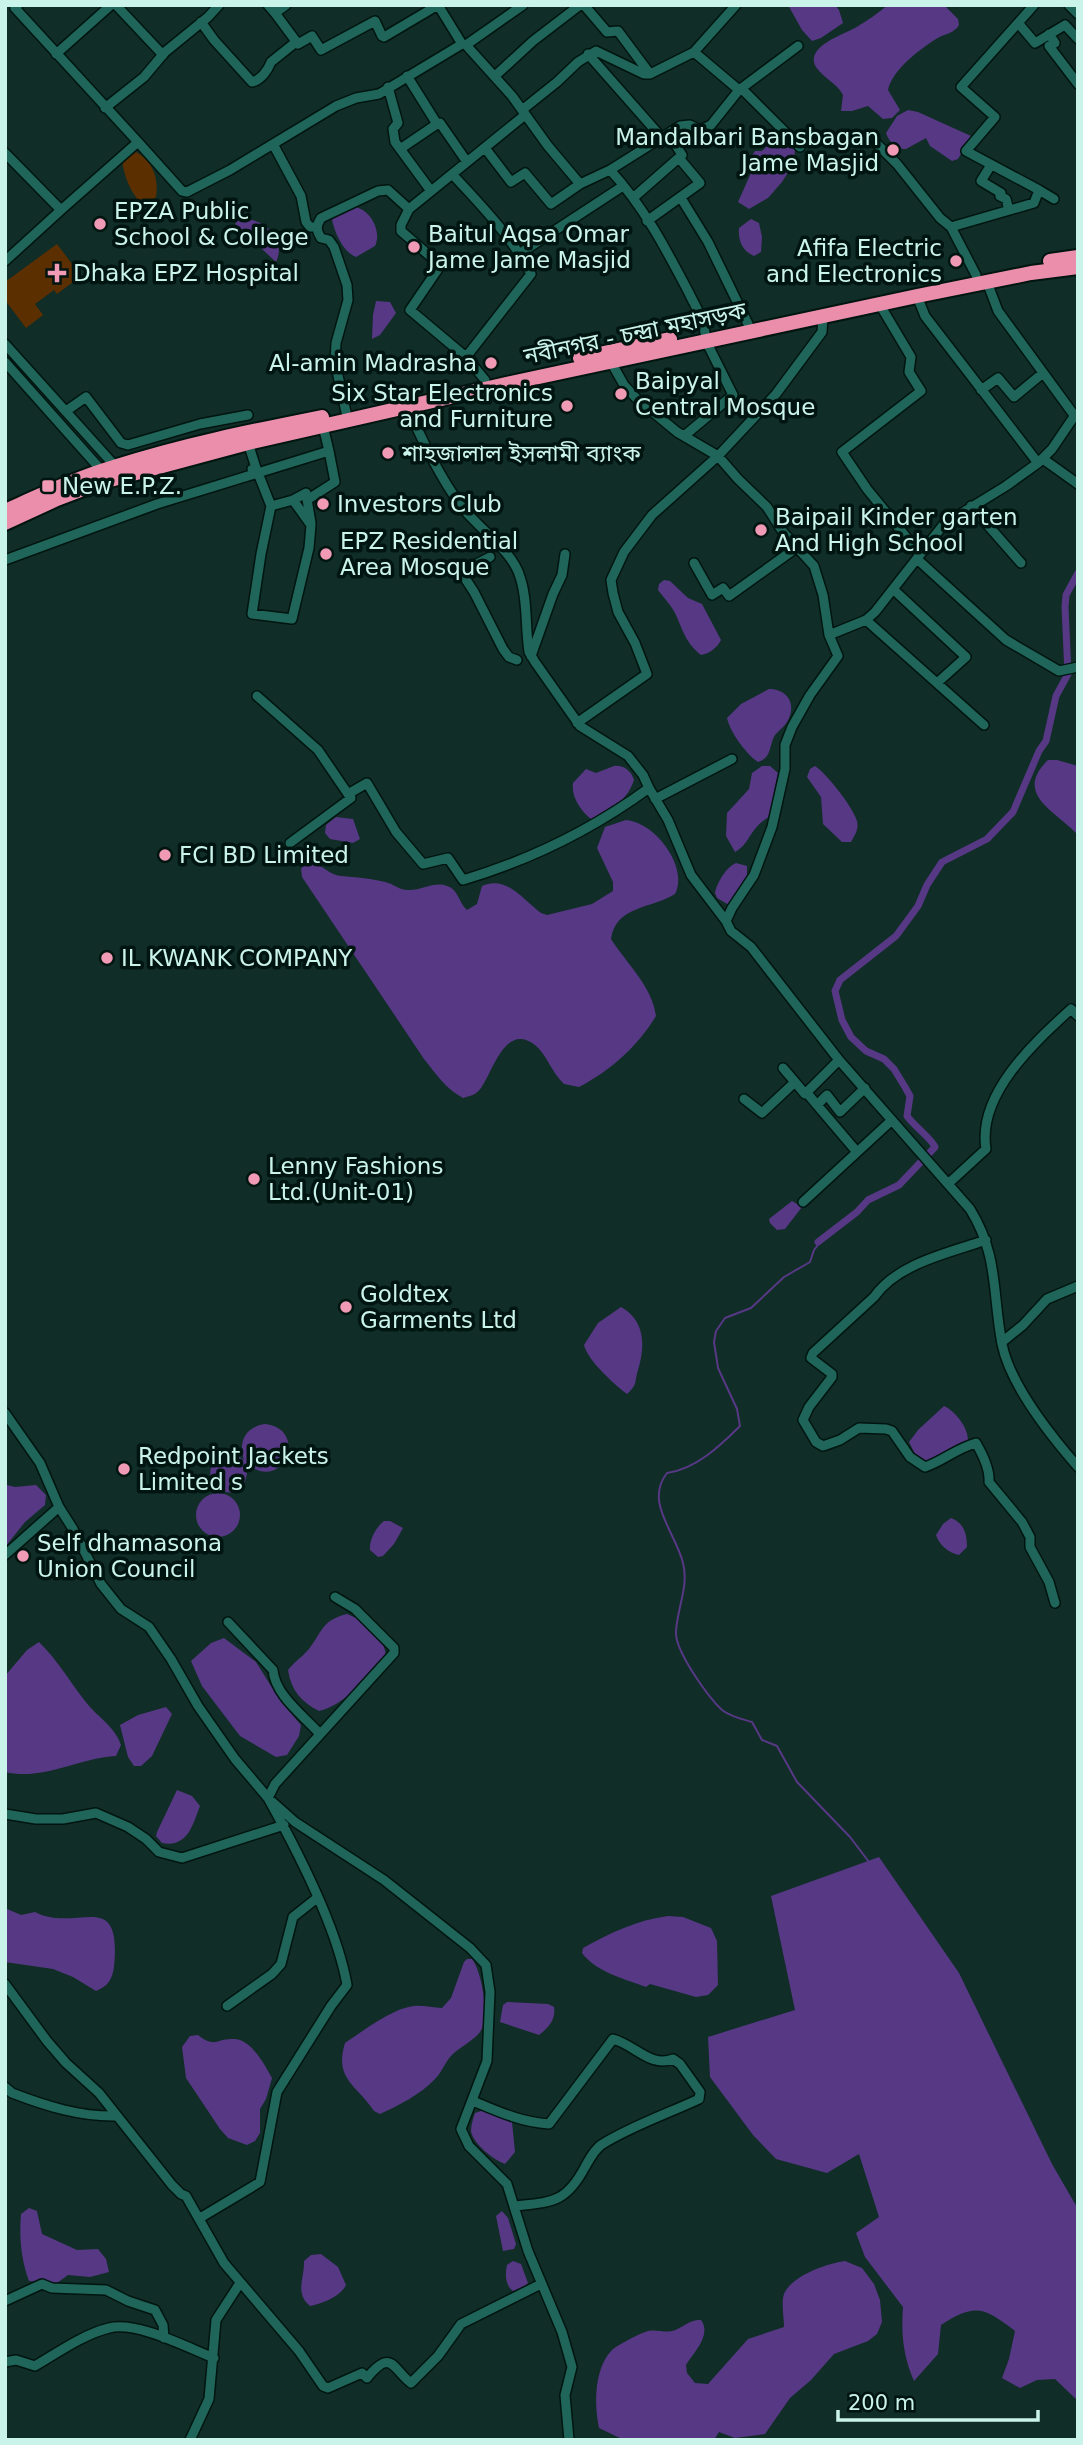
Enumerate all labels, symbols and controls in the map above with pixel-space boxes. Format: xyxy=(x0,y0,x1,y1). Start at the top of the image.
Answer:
place label: Mandalbari Bansbagan Jame Masjid xyxy=(615,124,879,176)
marker: Mandalbari Bansbagan Jame Masjid xyxy=(885,142,901,158)
place label: EPZA Public School & College xyxy=(114,198,309,250)
marker: EPZA Public School & College xyxy=(92,216,108,232)
place label: Baitul Aqsa Omar Jame Jame Masjid xyxy=(426,221,631,273)
place label: Afifa Electric and Electronics xyxy=(766,235,942,287)
marker: Baitul Aqsa Omar Jame Jame Masjid xyxy=(406,239,422,255)
marker: Afifa Electric and Electronics xyxy=(948,253,964,269)
place label: Dhaka EPZ Hospital xyxy=(73,260,299,286)
marker: Dhaka EPZ Hospital xyxy=(47,263,67,283)
street label: নবীনগর - চন্দ্রা মহাসড়ক xyxy=(521,297,749,369)
place label: Al-amin Madrasha xyxy=(269,350,477,376)
marker: Al-amin Madrasha xyxy=(483,355,499,371)
place label: Baipyal Central Mosque xyxy=(635,368,815,420)
place label: Six Star Electronics and Furniture xyxy=(331,380,553,432)
marker: Baipyal Central Mosque xyxy=(613,386,629,402)
marker: Six Star Electronics and Furniture xyxy=(559,398,575,414)
place label: শাহজালাল ইসলামী ব্যাংক xyxy=(401,440,641,466)
marker: শাহজালাল ইসলামী ব্যাংক xyxy=(380,445,396,461)
place label: New E.P.Z. xyxy=(62,473,182,499)
marker: New E.P.Z. xyxy=(40,478,56,494)
place label: Investors Club xyxy=(337,491,502,517)
marker: Investors Club xyxy=(315,496,331,512)
place label: Baipail Kinder garten And High School xyxy=(775,504,1018,556)
marker: Baipail Kinder garten And High School xyxy=(753,522,769,538)
place label: EPZ Residential Area Mosque xyxy=(340,528,518,580)
marker: EPZ Residential Area Mosque xyxy=(318,546,334,562)
place label: FCI BD Limited xyxy=(179,842,349,868)
marker: FCI BD Limited xyxy=(157,847,173,863)
place label: IL KWANK COMPANY xyxy=(121,945,353,971)
marker: IL KWANK COMPANY xyxy=(99,950,115,966)
place label: Lenny Fashions Ltd.(Unit-01) xyxy=(268,1153,443,1205)
marker: Lenny Fashions Ltd.(Unit-01) xyxy=(246,1171,262,1187)
place label: Goldtex Garments Ltd xyxy=(360,1281,517,1333)
marker: Goldtex Garments Ltd xyxy=(338,1299,354,1315)
place label: Redpoint Jackets Limited s xyxy=(138,1443,329,1495)
marker: Redpoint Jackets Limited s xyxy=(116,1461,132,1477)
place label: Self dhamasona Union Council xyxy=(37,1530,222,1582)
marker: Self dhamasona Union Council xyxy=(15,1548,31,1564)
scale bar xyxy=(838,2378,1038,2422)
text: 200 m xyxy=(848,2391,915,2415)

